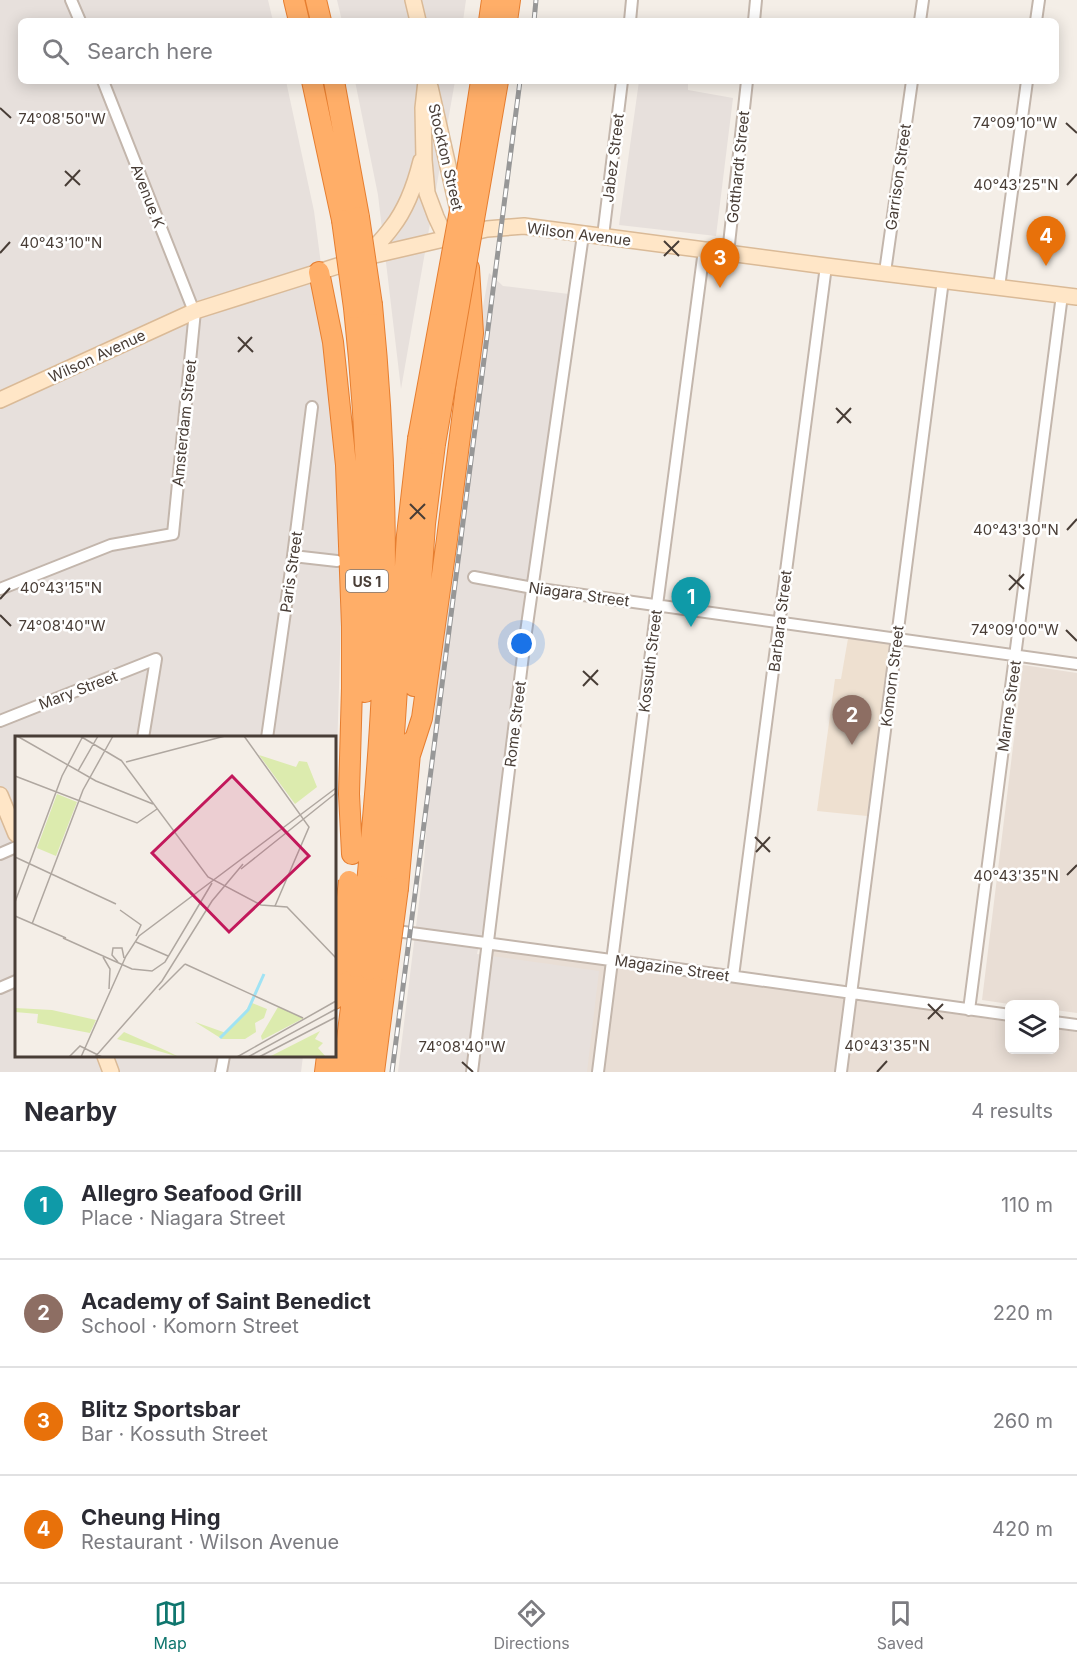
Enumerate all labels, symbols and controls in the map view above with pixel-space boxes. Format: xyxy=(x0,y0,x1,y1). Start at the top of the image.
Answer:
search box xyxy=(18,18,1059,84)
icon: search xyxy=(39,35,72,68)
text: Search here xyxy=(87,38,213,64)
street label: Stockton Street xyxy=(424,102,468,212)
text: 74°08'50"W xyxy=(18,109,106,128)
street label: Gotthardt Street xyxy=(723,110,753,224)
street label: Jabez Street xyxy=(598,112,628,204)
text: 74°09'10"W xyxy=(973,113,1057,132)
street label: Garrison Street xyxy=(881,122,915,231)
street label: Avenue K xyxy=(127,161,169,231)
text: 40°43'25"N xyxy=(973,175,1059,194)
pin: 4 xyxy=(1026,216,1066,266)
street label: Wilson Avenue xyxy=(526,218,632,250)
text: 40°43'10"N xyxy=(20,233,102,252)
pin: 3 xyxy=(700,238,740,288)
street label: Wilson Avenue xyxy=(46,325,148,387)
street label: Amsterdam Street xyxy=(168,358,200,487)
text: 40°43'30"N xyxy=(973,520,1059,539)
street label: Paris Street xyxy=(276,530,306,614)
street label: Barbara Street xyxy=(764,569,796,673)
road number: US 1 xyxy=(346,570,388,592)
text: 40°43'15"N xyxy=(20,578,102,597)
street label: Niagara Street xyxy=(527,578,631,610)
pin: 1 xyxy=(672,578,710,627)
street label: Kossuth Street xyxy=(634,608,666,714)
text: 74°08'40"W xyxy=(18,616,106,635)
text: 74°09'00"W xyxy=(971,620,1059,639)
street label: Komorn Street xyxy=(876,624,908,728)
your location xyxy=(507,629,536,658)
street label: Marne Street xyxy=(993,659,1025,753)
street label: Mary Street xyxy=(36,666,120,714)
street label: Rome Street xyxy=(500,680,530,768)
pin: 2 xyxy=(832,696,872,745)
inset map xyxy=(15,736,336,1057)
text: 40°43'35"N xyxy=(973,866,1059,885)
street label: Magazine Street xyxy=(613,951,731,985)
map controls xyxy=(1005,1000,1059,1054)
button: layers xyxy=(1005,1000,1059,1054)
text: 40°43'35"N xyxy=(844,1036,930,1055)
text: 74°08'40"W xyxy=(418,1037,506,1056)
text: Nearby xyxy=(24,1096,117,1127)
text: 4 results xyxy=(971,1099,1053,1123)
text: Allegro Seafood Grill xyxy=(81,1180,302,1206)
text: 1 xyxy=(39,1193,48,1217)
text: 110 m xyxy=(1001,1193,1053,1217)
text: Place · Niagara Street xyxy=(81,1206,285,1230)
text: Academy of Saint Benedict xyxy=(81,1288,371,1314)
text: 2 xyxy=(37,1301,50,1325)
text: 220 m xyxy=(993,1301,1053,1325)
text: School · Komorn Street xyxy=(81,1314,299,1338)
text: Blitz Sportsbar xyxy=(81,1396,241,1422)
text: 3 xyxy=(37,1409,50,1433)
text: 260 m xyxy=(993,1409,1053,1433)
text: Bar · Kossuth Street xyxy=(81,1422,268,1446)
text: Cheung Hing xyxy=(81,1504,221,1530)
text: 4 xyxy=(37,1517,50,1541)
text: 420 m xyxy=(992,1517,1053,1541)
text: Restaurant · Wilson Avenue xyxy=(81,1530,339,1554)
tab: Map xyxy=(153,1597,187,1653)
tab: Directions xyxy=(494,1597,570,1653)
tab: Saved xyxy=(877,1597,924,1653)

